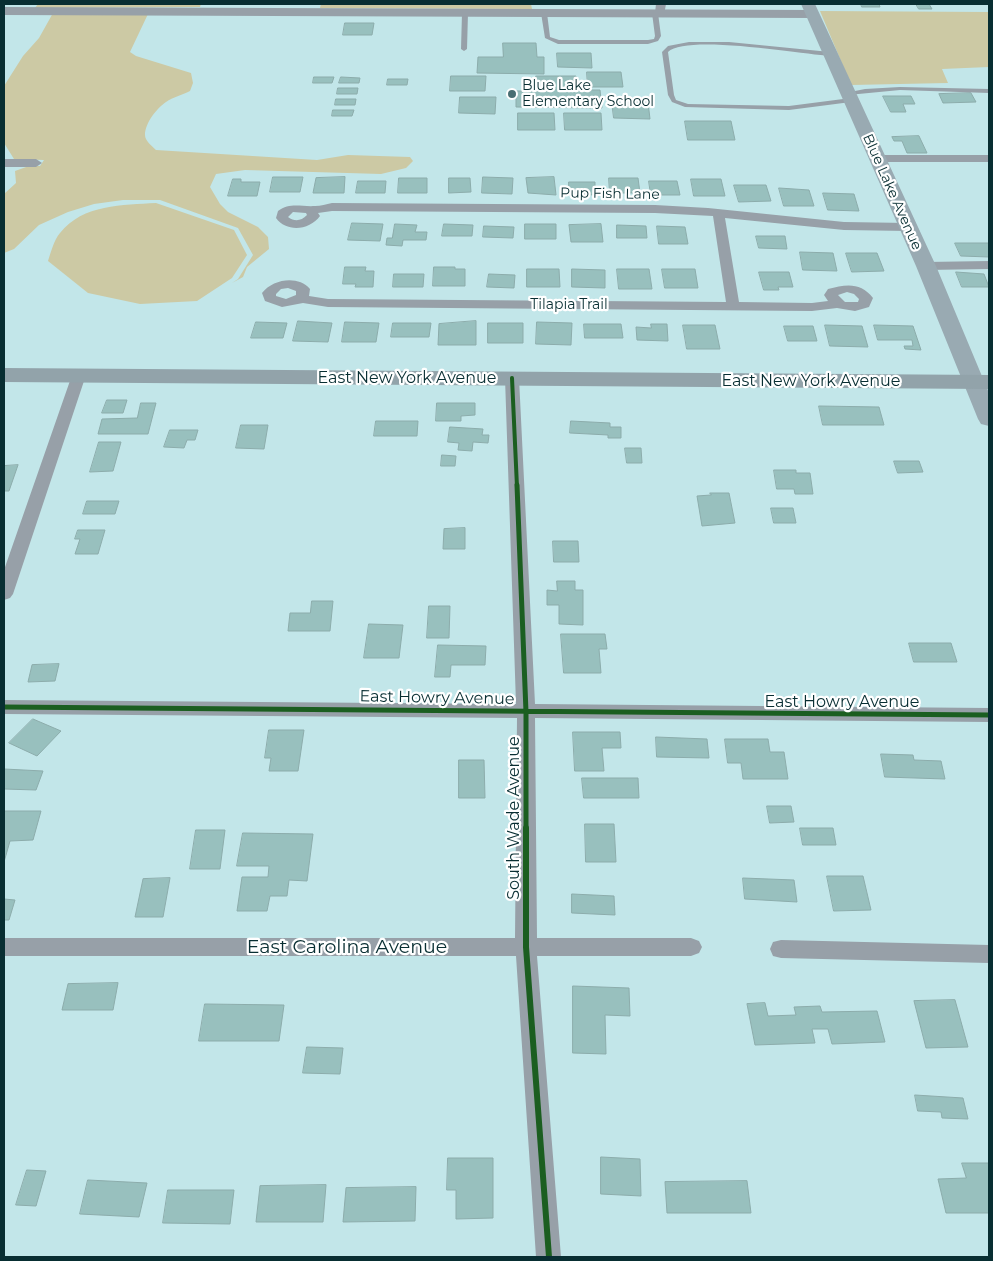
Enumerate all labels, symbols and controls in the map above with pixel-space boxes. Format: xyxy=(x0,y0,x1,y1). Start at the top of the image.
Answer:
place label: Blue Lake Elementary School xyxy=(522,78,654,110)
marker: Blue Lake Elementary School xyxy=(506,88,518,100)
street label: Blue Lake Avenue xyxy=(859,131,925,253)
street label: Pup Fish Lane xyxy=(560,185,660,203)
street label: Tilapia Trail xyxy=(530,297,608,313)
street label: East New York Avenue xyxy=(318,368,496,388)
street label: East New York Avenue xyxy=(722,371,900,391)
street label: East Howry Avenue xyxy=(359,687,515,709)
street label: East Howry Avenue xyxy=(765,692,919,712)
street label: South Wade Avenue xyxy=(504,736,524,900)
street label: East Carolina Avenue xyxy=(247,936,447,958)

